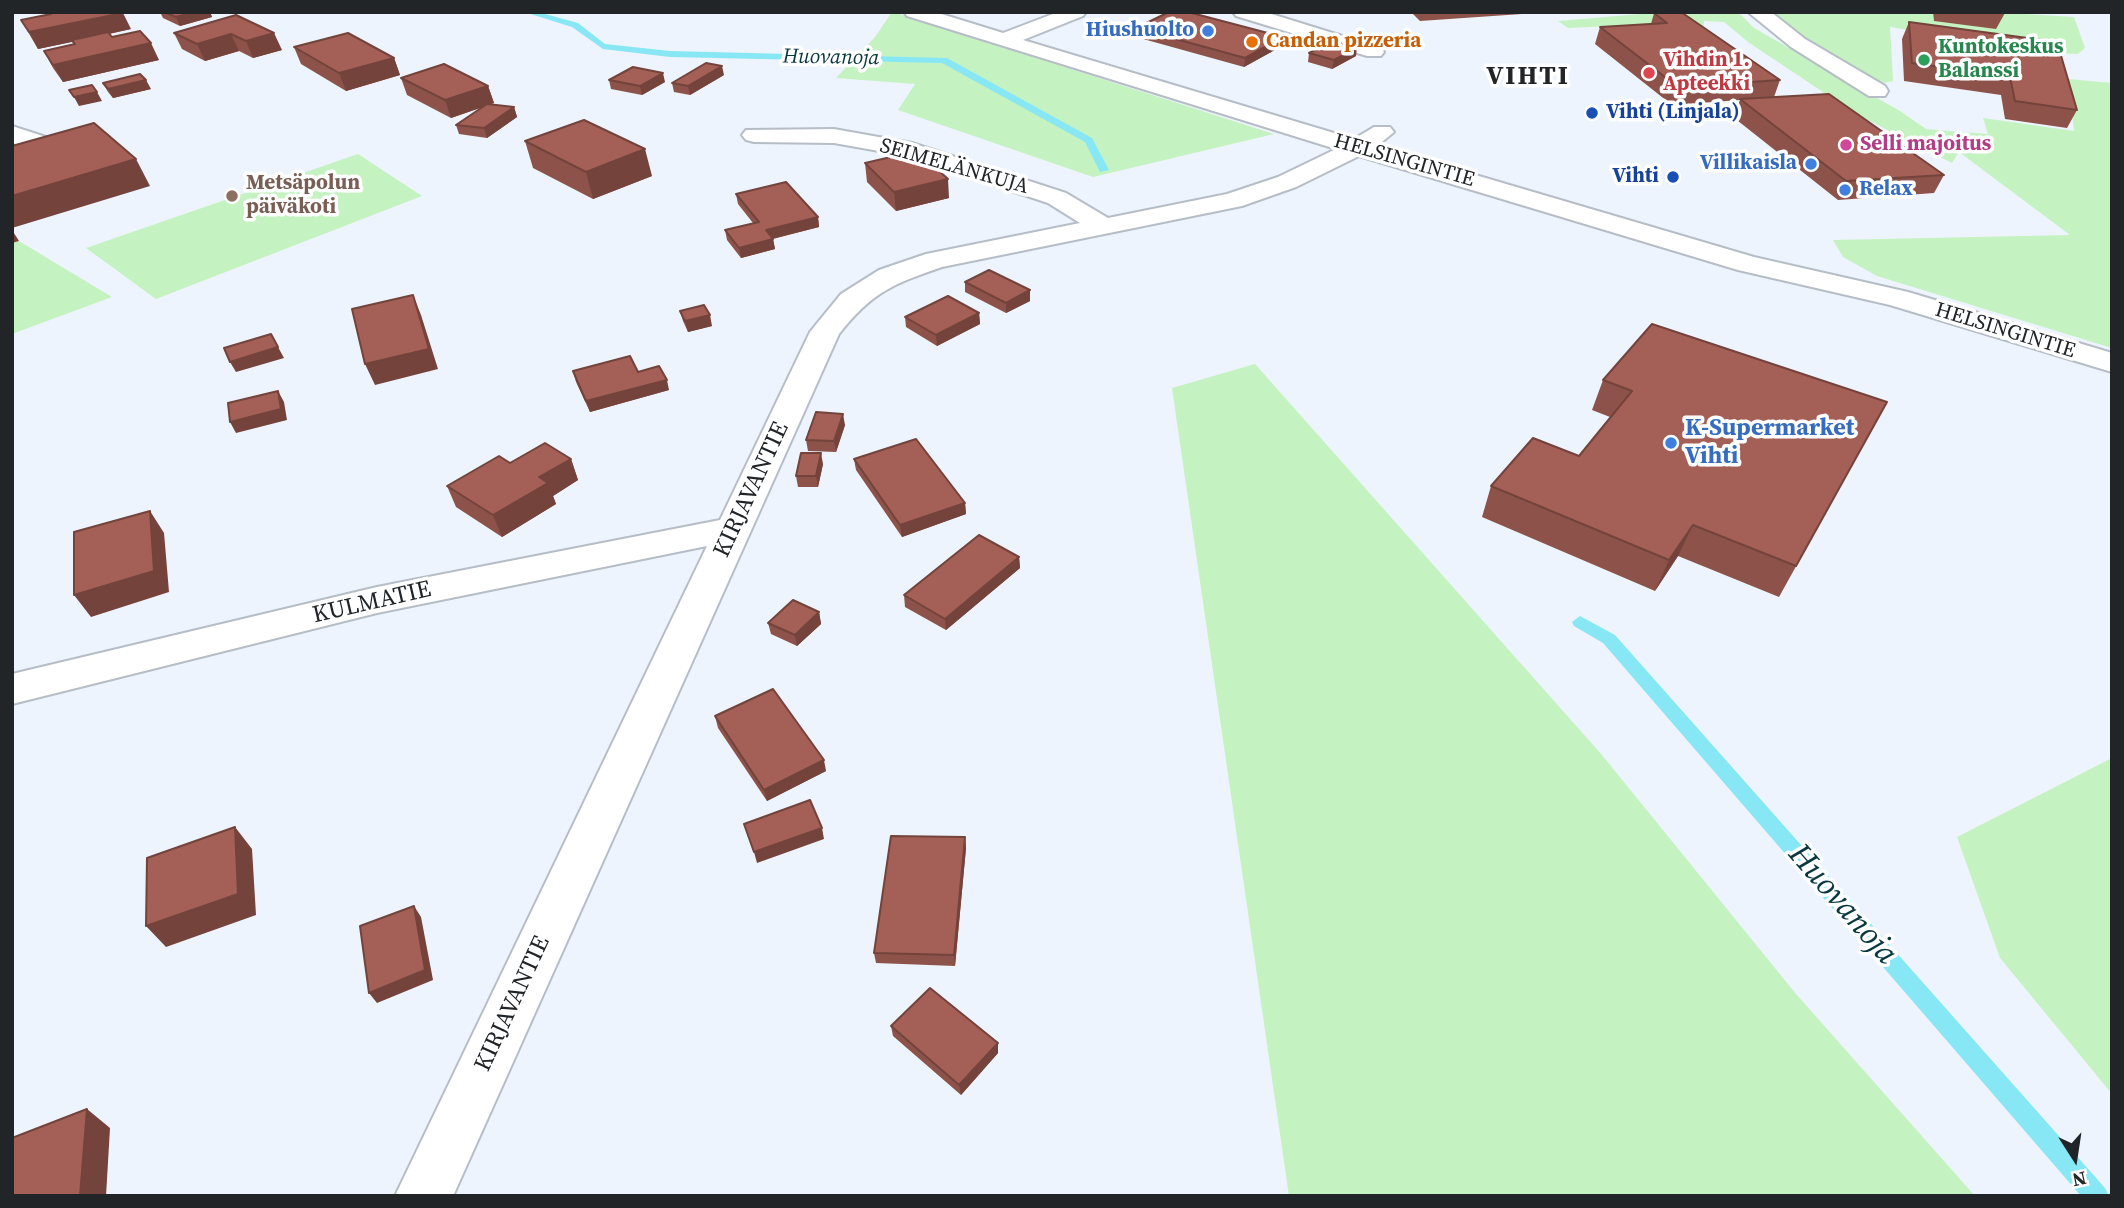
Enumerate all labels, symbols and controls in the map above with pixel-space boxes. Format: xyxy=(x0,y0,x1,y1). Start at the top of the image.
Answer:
place label: Hiushuolto xyxy=(1086,18,1194,44)
marker: Hiushuolto xyxy=(1200,23,1216,39)
place label: Candan pizzeria xyxy=(1266,29,1421,55)
marker: Candan pizzeria xyxy=(1244,34,1260,50)
place label: Kuntokeskus Balanssi xyxy=(1938,35,2064,85)
water label: Huovanoja xyxy=(782,45,880,71)
place label: Vihdin 1. Apteekki xyxy=(1663,48,1750,98)
marker: Kuntokeskus Balanssi xyxy=(1916,52,1932,68)
district label: VIHTI xyxy=(1487,61,1569,93)
marker: Vihdin 1. Apteekki xyxy=(1641,65,1657,81)
place label: Vihti (Linjala) xyxy=(1606,100,1740,126)
marker: Vihti (Linjala) xyxy=(1584,105,1600,121)
street label: HELSINGINTIE xyxy=(1331,129,1477,193)
place label: Selli majoitus xyxy=(1860,132,1991,158)
street label: SEIMELÄNKUJA xyxy=(877,134,1031,200)
marker: Selli majoitus xyxy=(1838,137,1854,153)
place label: Villikaisla xyxy=(1700,151,1797,177)
marker: Villikaisla xyxy=(1803,156,1819,172)
place label: Vihti xyxy=(1612,164,1659,190)
marker: Vihti xyxy=(1665,169,1681,185)
place label: Metsäpolun päiväkoti xyxy=(246,171,360,221)
place label: Relax xyxy=(1859,177,1913,203)
marker: Relax xyxy=(1837,182,1853,198)
marker: Metsäpolun päiväkoti xyxy=(224,188,240,204)
street label: HELSINGINTIE xyxy=(1932,298,2078,364)
place label: K-Supermarket Vihti xyxy=(1685,415,1854,471)
street label: KIRJAVANTIE xyxy=(708,418,796,562)
marker: K-Supermarket Vihti xyxy=(1663,435,1679,451)
street label: KULMATIE xyxy=(310,575,434,631)
water label: Huovanoja xyxy=(1779,837,1905,973)
street label: KIRJAVANTIE xyxy=(469,932,557,1076)
north arrow xyxy=(2040,1124,2110,1194)
text: N xyxy=(2070,1165,2089,1194)

